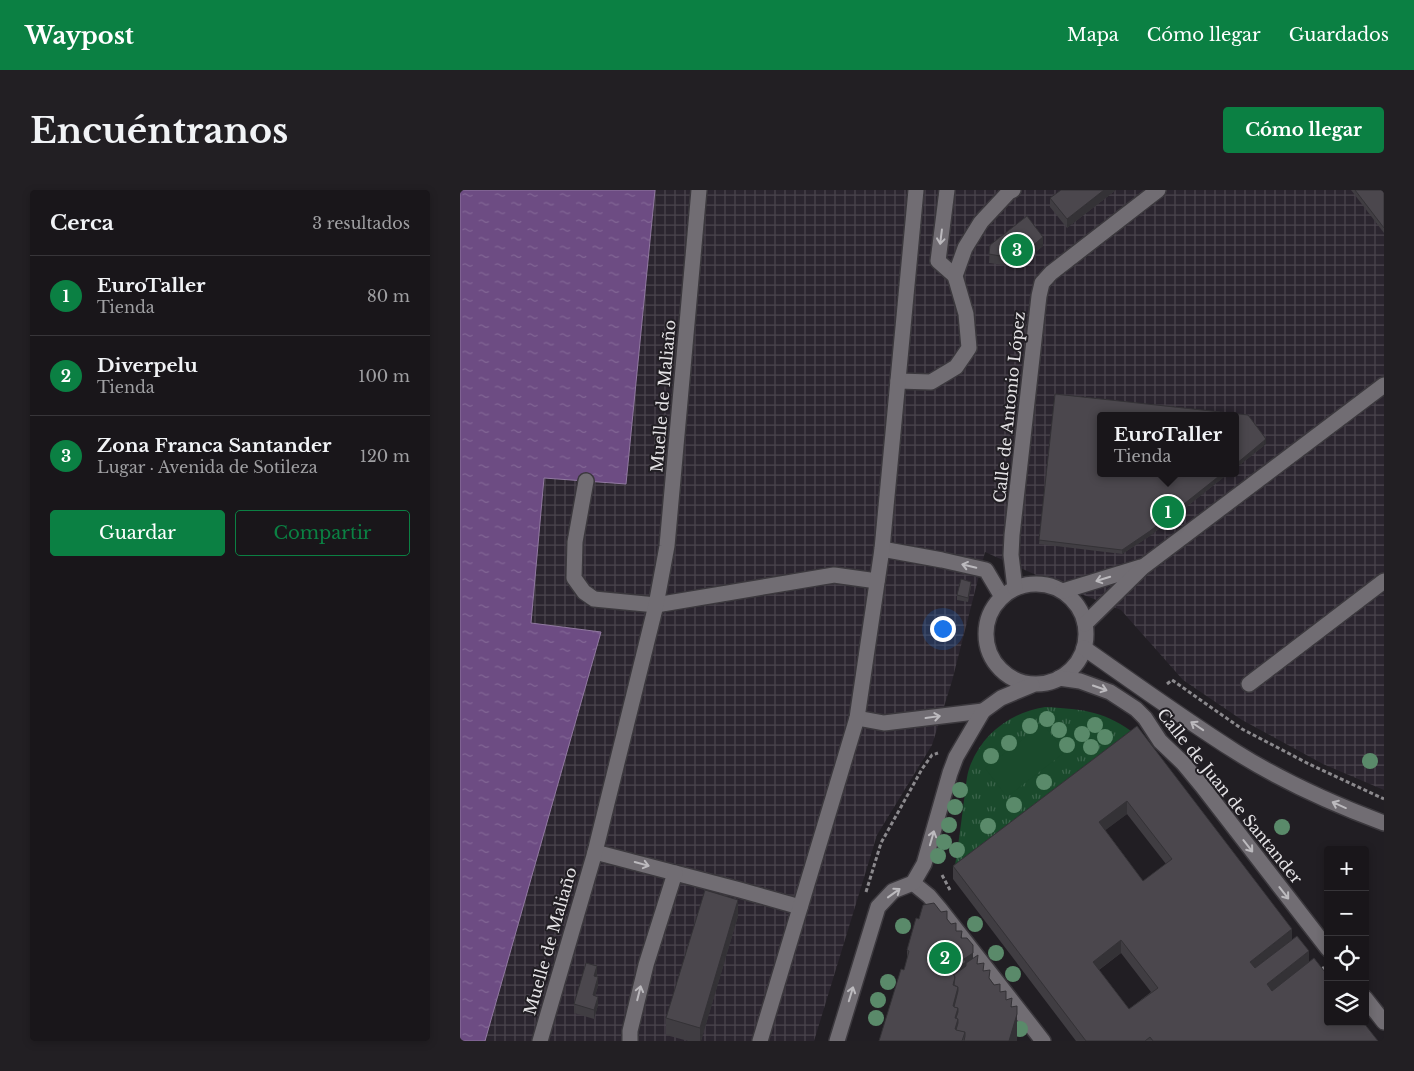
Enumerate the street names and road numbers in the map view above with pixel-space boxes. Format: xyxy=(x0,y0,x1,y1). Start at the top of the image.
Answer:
street label: Calle de Antonio López xyxy=(989,310,1029,504)
street label: Muelle de Maliaño xyxy=(646,319,680,473)
street label: Calle de Juan de Santander xyxy=(1153,704,1307,888)
street label: Muelle de Maliaño xyxy=(519,865,581,1017)

